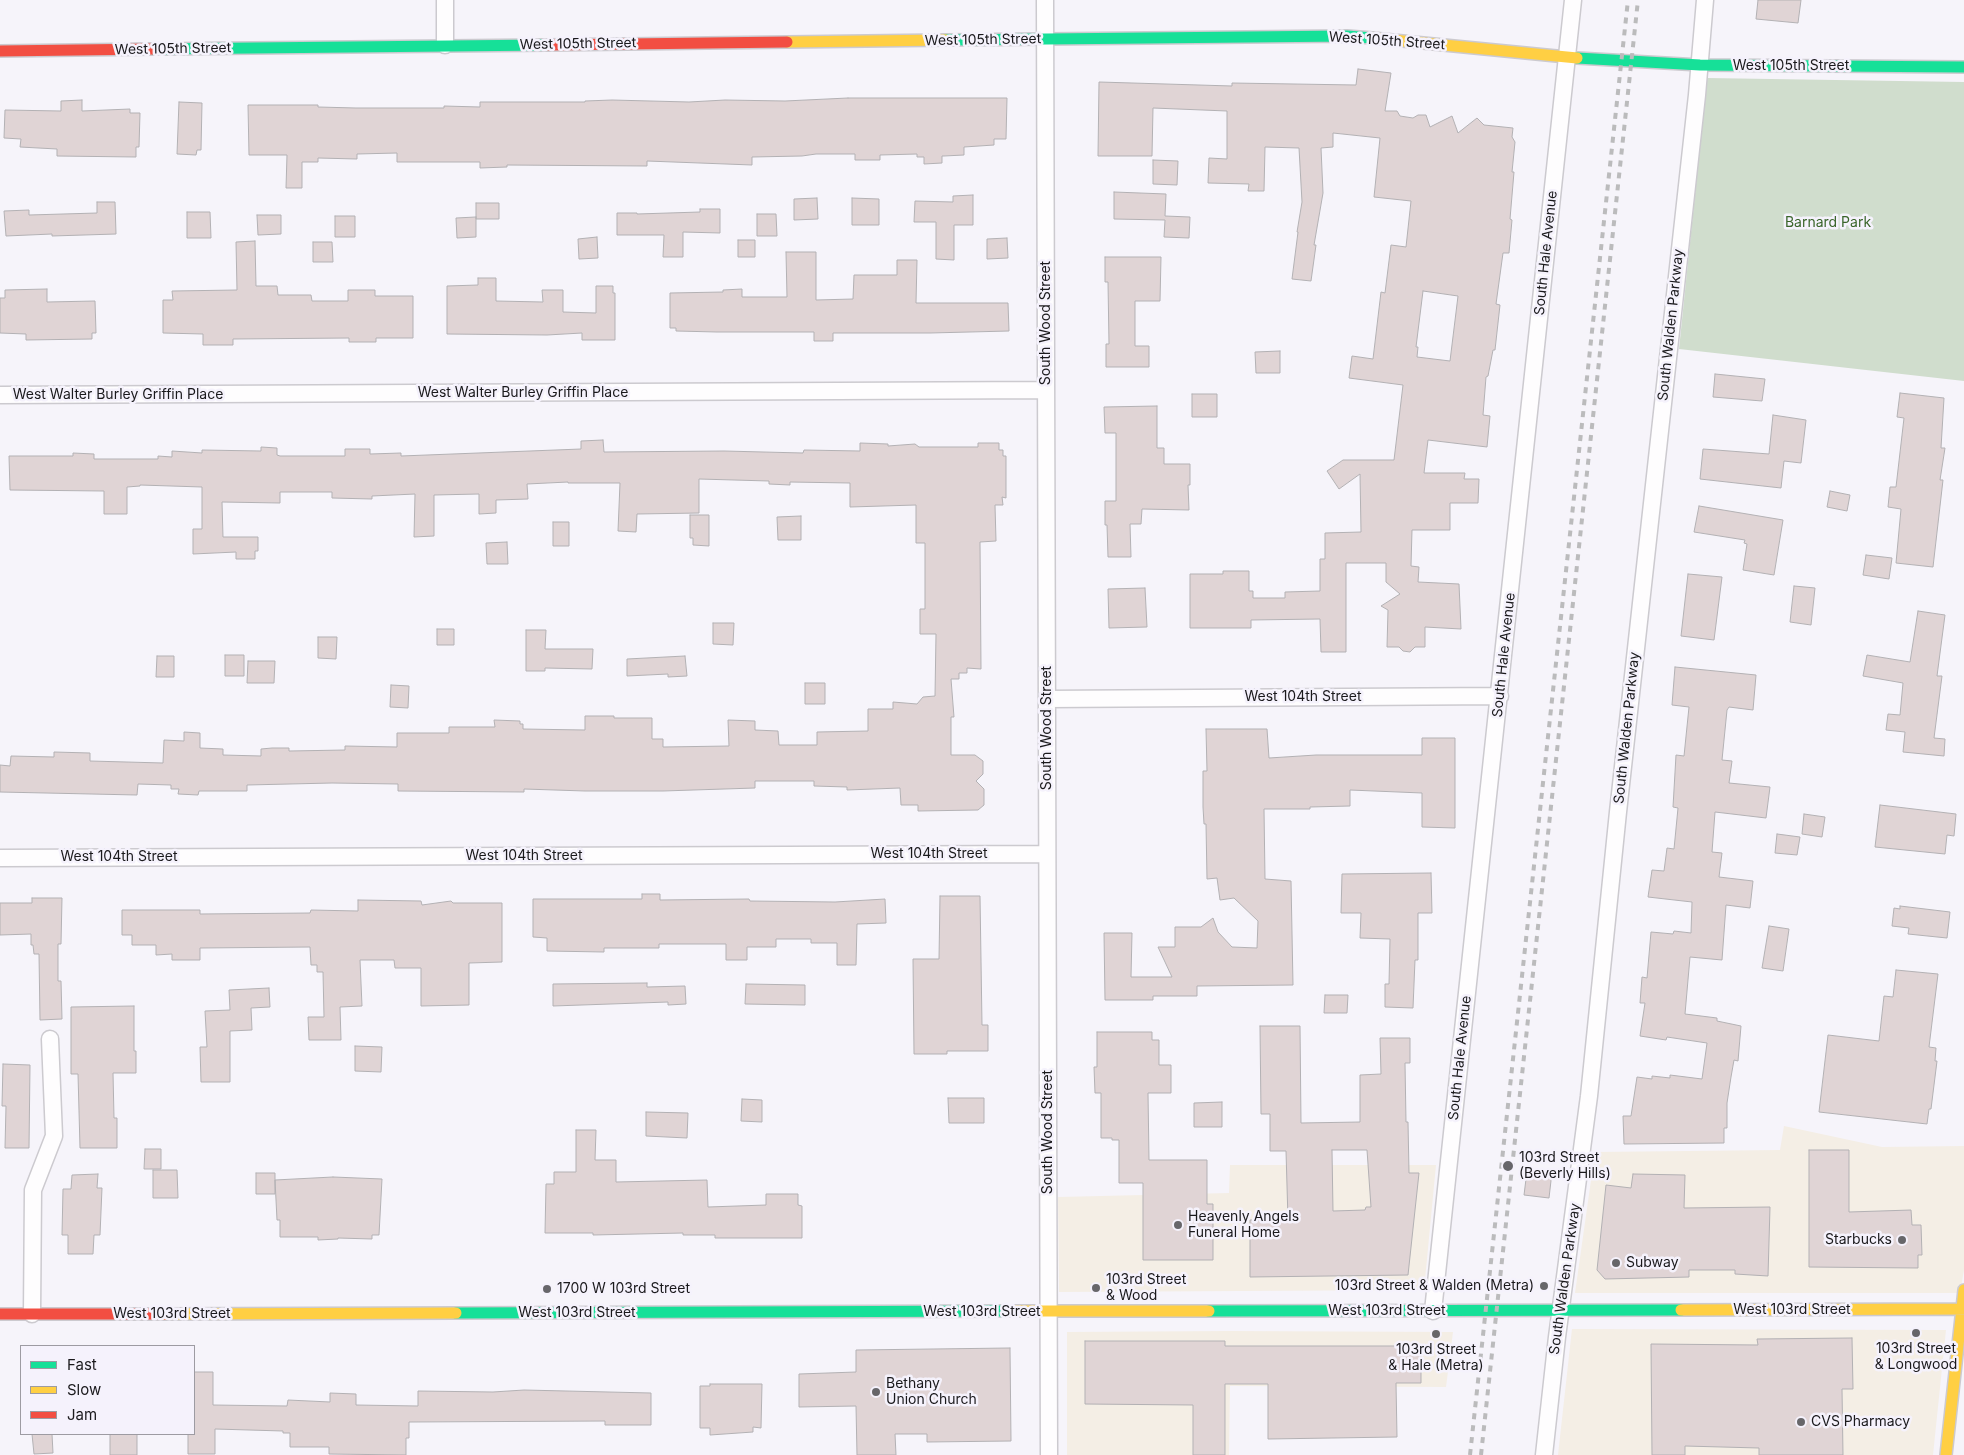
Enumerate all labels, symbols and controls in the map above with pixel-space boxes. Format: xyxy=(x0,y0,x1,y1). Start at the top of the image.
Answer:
street label: West 105th Street xyxy=(1328,29,1446,53)
street label: West 105th Street xyxy=(925,31,1041,49)
street label: West 105th Street xyxy=(520,35,636,53)
street label: West 105th Street xyxy=(115,40,231,58)
street label: West 105th Street xyxy=(1733,58,1849,74)
street label: South Hale Avenue xyxy=(1531,190,1561,316)
park label: Barnard Park xyxy=(1785,215,1871,231)
street label: South Walden Parkway xyxy=(1655,248,1687,402)
street label: South Wood Street xyxy=(1038,261,1054,385)
street label: West Walter Burley Griffin Place xyxy=(418,385,628,401)
street label: West Walter Burley Griffin Place xyxy=(13,387,223,403)
street label: South Hale Avenue xyxy=(1489,592,1519,718)
street label: South Walden Parkway xyxy=(1611,651,1643,805)
street label: South Wood Street xyxy=(1039,666,1055,790)
street label: West 104th Street xyxy=(1244,689,1362,705)
street label: West 104th Street xyxy=(870,846,988,862)
street label: West 104th Street xyxy=(465,848,583,864)
street label: West 104th Street xyxy=(60,849,178,865)
street label: South Hale Avenue xyxy=(1445,995,1475,1121)
street label: South Wood Street xyxy=(1040,1070,1056,1194)
place label: 103rd Street (Beverly Hills) xyxy=(1519,1150,1611,1182)
marker: 103rd Street (Beverly Hills) xyxy=(1501,1159,1515,1173)
street label: South Walden Parkway xyxy=(1546,1202,1584,1356)
place label: Heavenly Angels Funeral Home xyxy=(1188,1209,1299,1242)
marker: Heavenly Angels Funeral Home xyxy=(1172,1219,1184,1231)
place label: Starbucks xyxy=(1825,1232,1892,1248)
marker: Starbucks xyxy=(1896,1234,1908,1246)
place label: Subway xyxy=(1626,1255,1679,1271)
marker: Subway xyxy=(1610,1257,1622,1269)
place label: 103rd Street & Wood xyxy=(1106,1272,1186,1304)
place label: 103rd Street & Walden (Metra) xyxy=(1335,1278,1534,1294)
marker: 103rd Street & Walden (Metra) xyxy=(1538,1280,1550,1292)
place label: 1700 W 103rd Street xyxy=(557,1281,690,1297)
marker: 103rd Street & Wood xyxy=(1090,1282,1102,1294)
marker: 1700 W 103rd Street xyxy=(541,1283,553,1295)
street label: West 103rd Street xyxy=(1733,1302,1851,1318)
street label: West 103rd Street xyxy=(1328,1303,1446,1319)
street label: West 103rd Street xyxy=(923,1304,1041,1320)
street label: West 103rd Street xyxy=(518,1305,636,1321)
street label: West 103rd Street xyxy=(113,1306,231,1322)
marker: 103rd Street & Longwood xyxy=(1910,1327,1922,1339)
marker: 103rd Street & Hale (Metra) xyxy=(1430,1328,1442,1340)
place label: 103rd Street & Longwood xyxy=(1875,1341,1957,1374)
place label: 103rd Street & Hale (Metra) xyxy=(1388,1342,1484,1374)
legend xyxy=(20,1345,195,1435)
text: Fast xyxy=(67,1355,97,1374)
place label: Bethany Union Church xyxy=(886,1376,977,1408)
text: Slow xyxy=(67,1380,101,1399)
marker: Bethany Union Church xyxy=(870,1386,882,1398)
text: Jam xyxy=(67,1405,97,1424)
place label: CVS Pharmacy xyxy=(1811,1414,1910,1430)
marker: CVS Pharmacy xyxy=(1795,1416,1807,1428)

